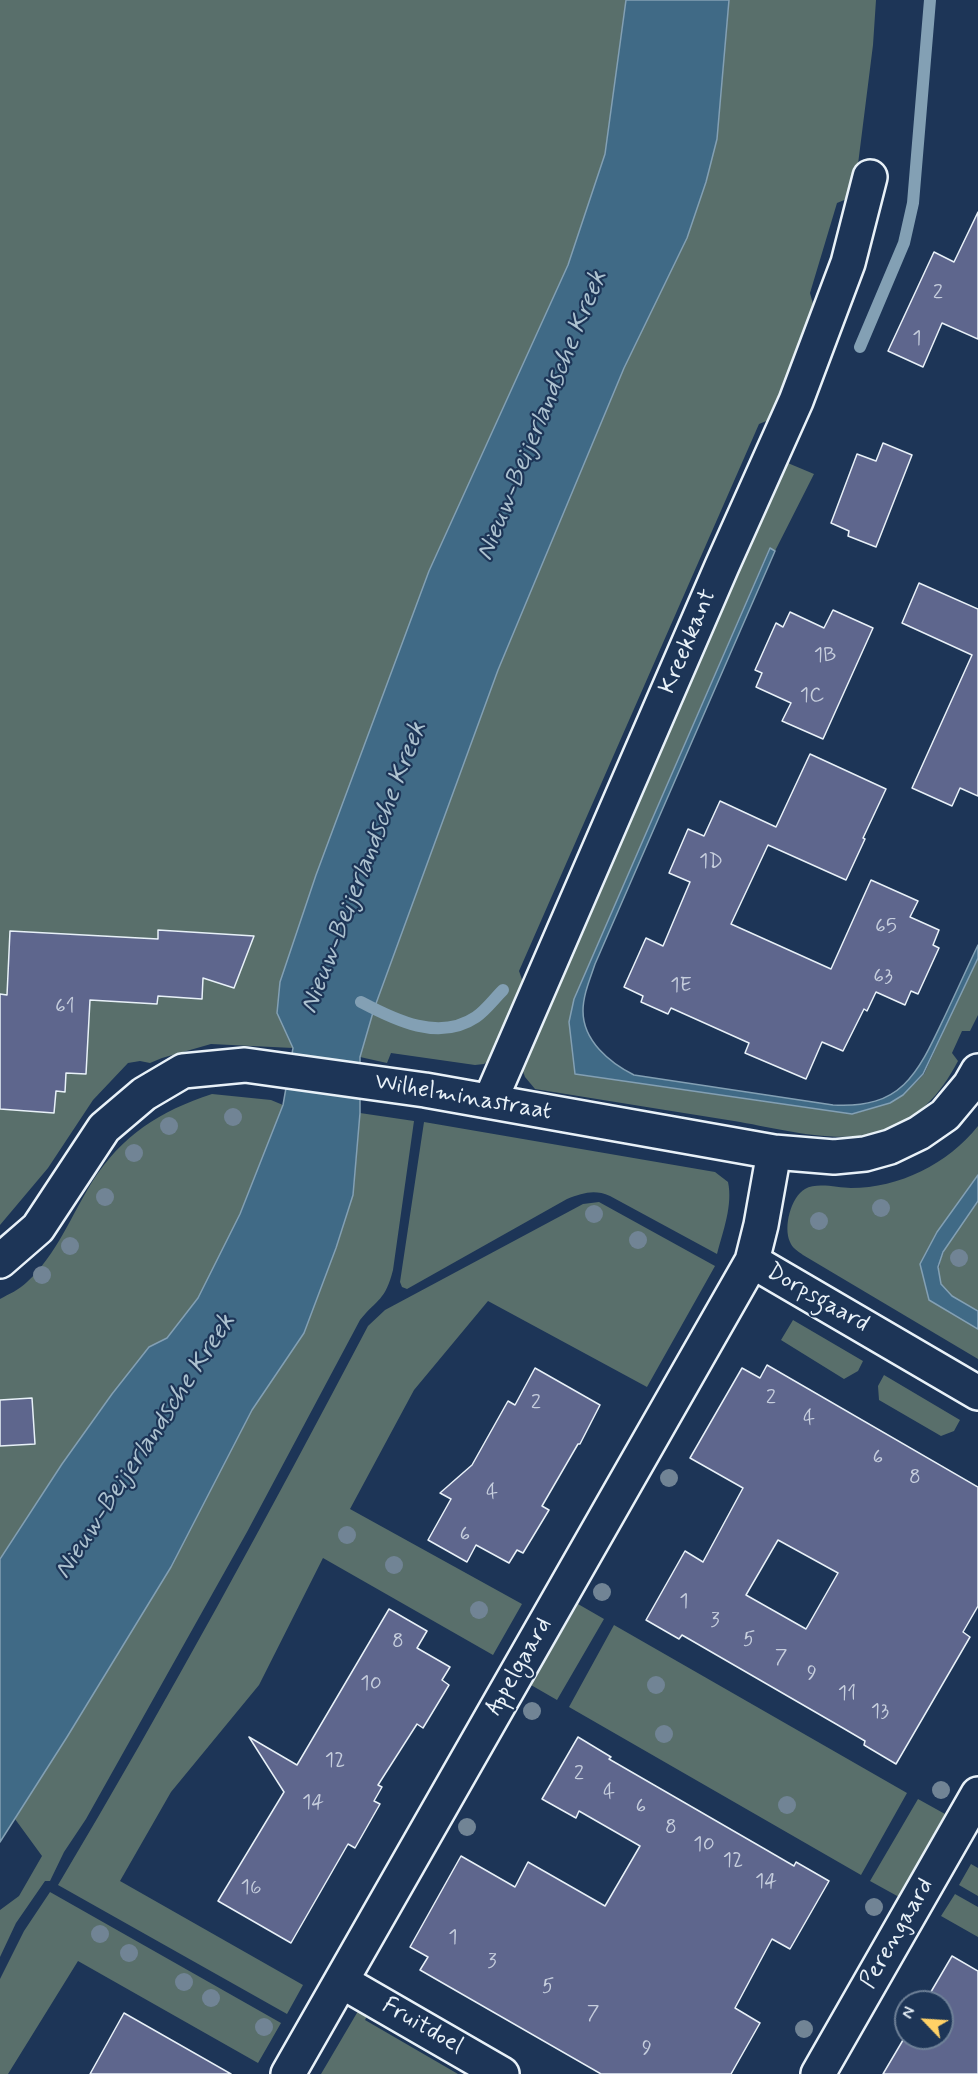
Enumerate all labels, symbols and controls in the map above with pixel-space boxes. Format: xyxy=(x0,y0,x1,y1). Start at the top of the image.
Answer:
water label: Nieuw-Beijerlandsche Kreek xyxy=(470,266,616,566)
house number: 2 xyxy=(933,281,943,307)
house number: 1 xyxy=(912,327,922,353)
street label: Kreekkant xyxy=(654,585,724,699)
house number: 1B xyxy=(814,644,836,670)
house number: 1C xyxy=(800,684,824,710)
water label: Nieuw-Beijerlandsche Kreek xyxy=(295,718,435,1018)
house number: 1D xyxy=(699,850,723,876)
house number: 65 xyxy=(875,915,897,941)
house number: 63 xyxy=(873,965,893,991)
house number: 1E xyxy=(670,974,692,1000)
house number: 61 xyxy=(55,995,75,1021)
street label: Wilhelminastraat xyxy=(372,1068,554,1128)
street label: Dorpsgaard xyxy=(761,1258,873,1340)
water label: Nieuw-Beijerlandsche Kreek xyxy=(48,1309,244,1585)
house number: 2 xyxy=(766,1386,776,1412)
house number: 2 xyxy=(531,1391,541,1417)
house number: 4 xyxy=(803,1407,815,1433)
house number: 6 xyxy=(873,1446,883,1472)
house number: 8 xyxy=(909,1466,921,1492)
house number: 4 xyxy=(486,1481,498,1507)
house number: 6 xyxy=(460,1523,470,1549)
house number: 1 xyxy=(679,1590,689,1616)
house number: 3 xyxy=(710,1609,720,1635)
street label: Appelgaard xyxy=(481,1613,559,1721)
house number: 5 xyxy=(743,1628,755,1654)
house number: 8 xyxy=(392,1630,404,1656)
house number: 7 xyxy=(775,1646,787,1672)
house number: 9 xyxy=(807,1662,817,1688)
house number: 10 xyxy=(360,1672,382,1698)
house number: 11 xyxy=(838,1682,856,1708)
house number: 13 xyxy=(871,1700,889,1726)
house number: 12 xyxy=(325,1749,345,1775)
house number: 2 xyxy=(574,1762,584,1788)
house number: 4 xyxy=(603,1781,615,1807)
house number: 14 xyxy=(302,1791,324,1817)
house number: 6 xyxy=(636,1795,646,1821)
house number: 8 xyxy=(665,1816,677,1842)
house number: 10 xyxy=(693,1833,715,1859)
house number: 12 xyxy=(723,1849,743,1875)
house number: 14 xyxy=(755,1870,777,1896)
street label: Perengaard xyxy=(855,1874,941,1994)
house number: 16 xyxy=(241,1876,261,1902)
house number: 1 xyxy=(448,1926,458,1952)
house number: 3 xyxy=(487,1950,497,1976)
house number: 5 xyxy=(542,1975,554,2001)
north arrow xyxy=(894,1990,954,2050)
street label: Fruitdoel xyxy=(376,1992,468,2062)
house number: 7 xyxy=(587,2002,599,2028)
text: N xyxy=(897,2004,921,2022)
house number: 9 xyxy=(642,2037,652,2063)

